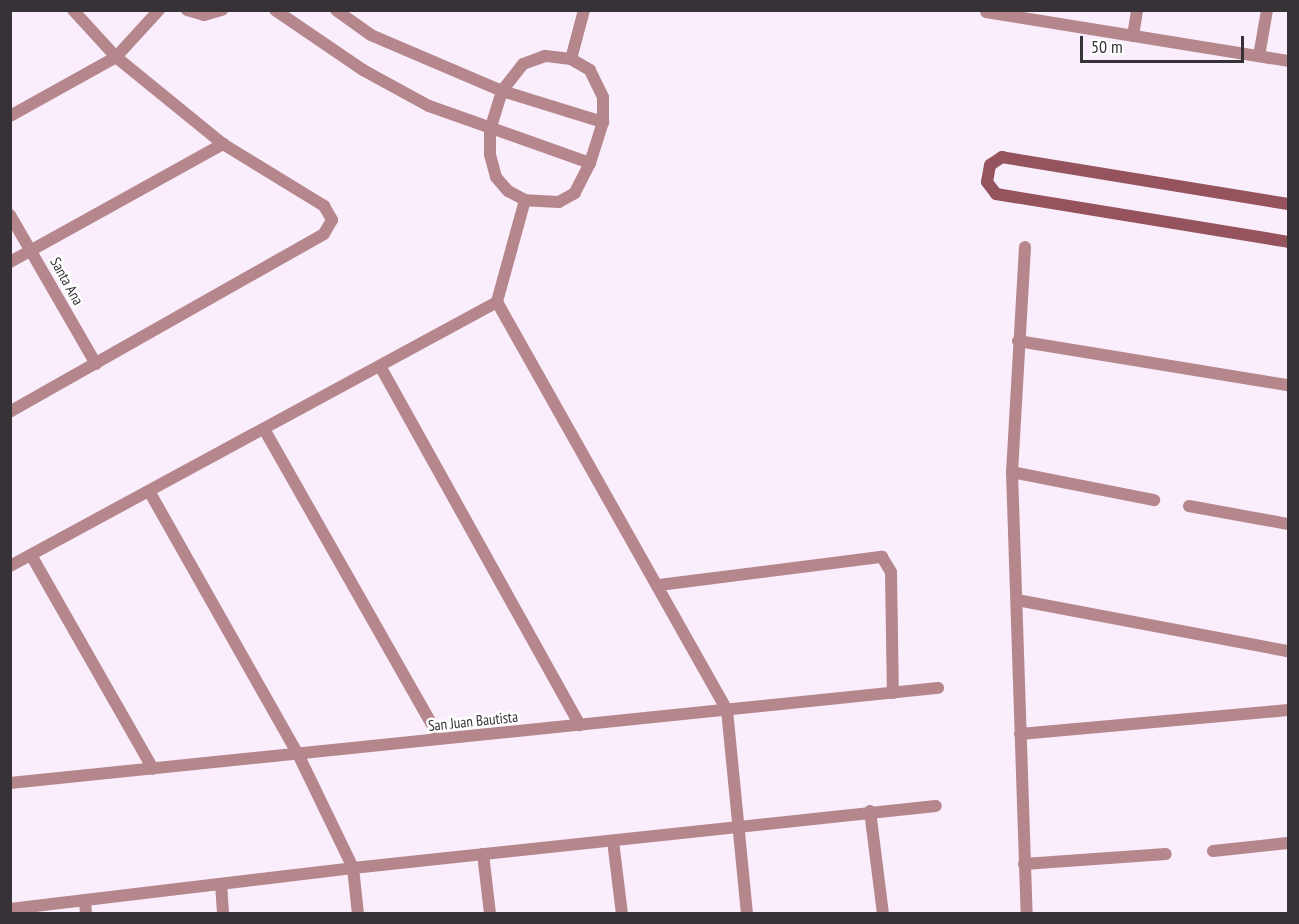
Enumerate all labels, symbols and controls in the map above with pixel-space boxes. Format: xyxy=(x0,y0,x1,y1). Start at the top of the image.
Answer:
scale bar xyxy=(1083,24,1246,62)
text: 50 m xyxy=(1091,35,1123,58)
street label: Santa Ana xyxy=(47,254,87,308)
street label: San Juan Bautista xyxy=(427,707,519,735)

